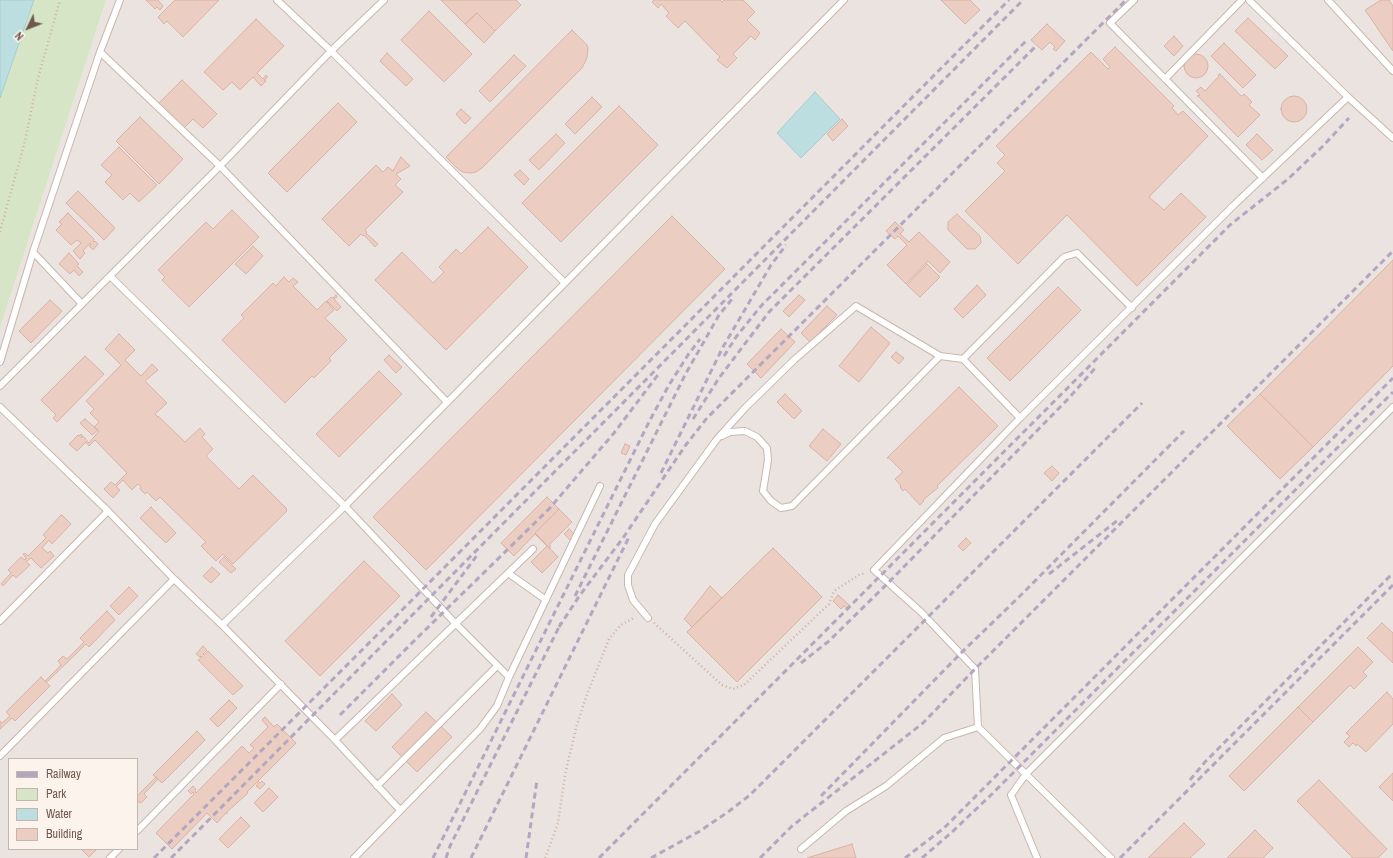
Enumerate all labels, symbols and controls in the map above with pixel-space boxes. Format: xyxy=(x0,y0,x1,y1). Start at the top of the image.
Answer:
north arrow xyxy=(8,8,48,48)
text: N xyxy=(12,29,27,43)
legend xyxy=(8,758,138,850)
text: Railway xyxy=(46,766,81,782)
text: Park xyxy=(46,786,66,802)
text: Water xyxy=(46,806,72,822)
text: Building xyxy=(46,826,82,842)

